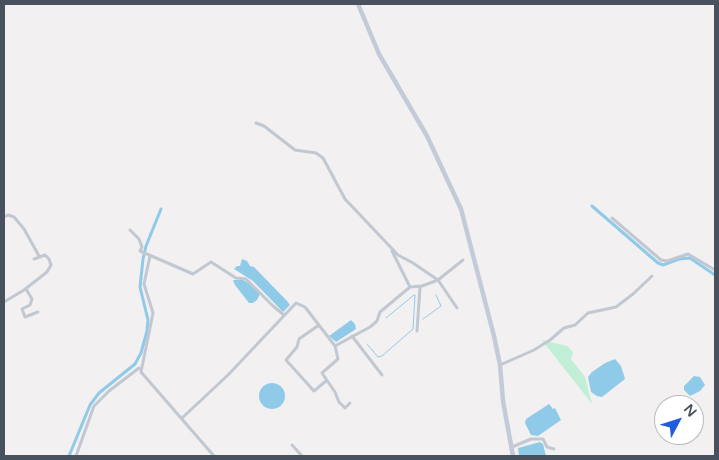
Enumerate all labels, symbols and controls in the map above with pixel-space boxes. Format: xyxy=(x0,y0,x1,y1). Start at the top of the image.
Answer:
north arrow xyxy=(654,395,704,445)
text: N xyxy=(680,401,700,420)

